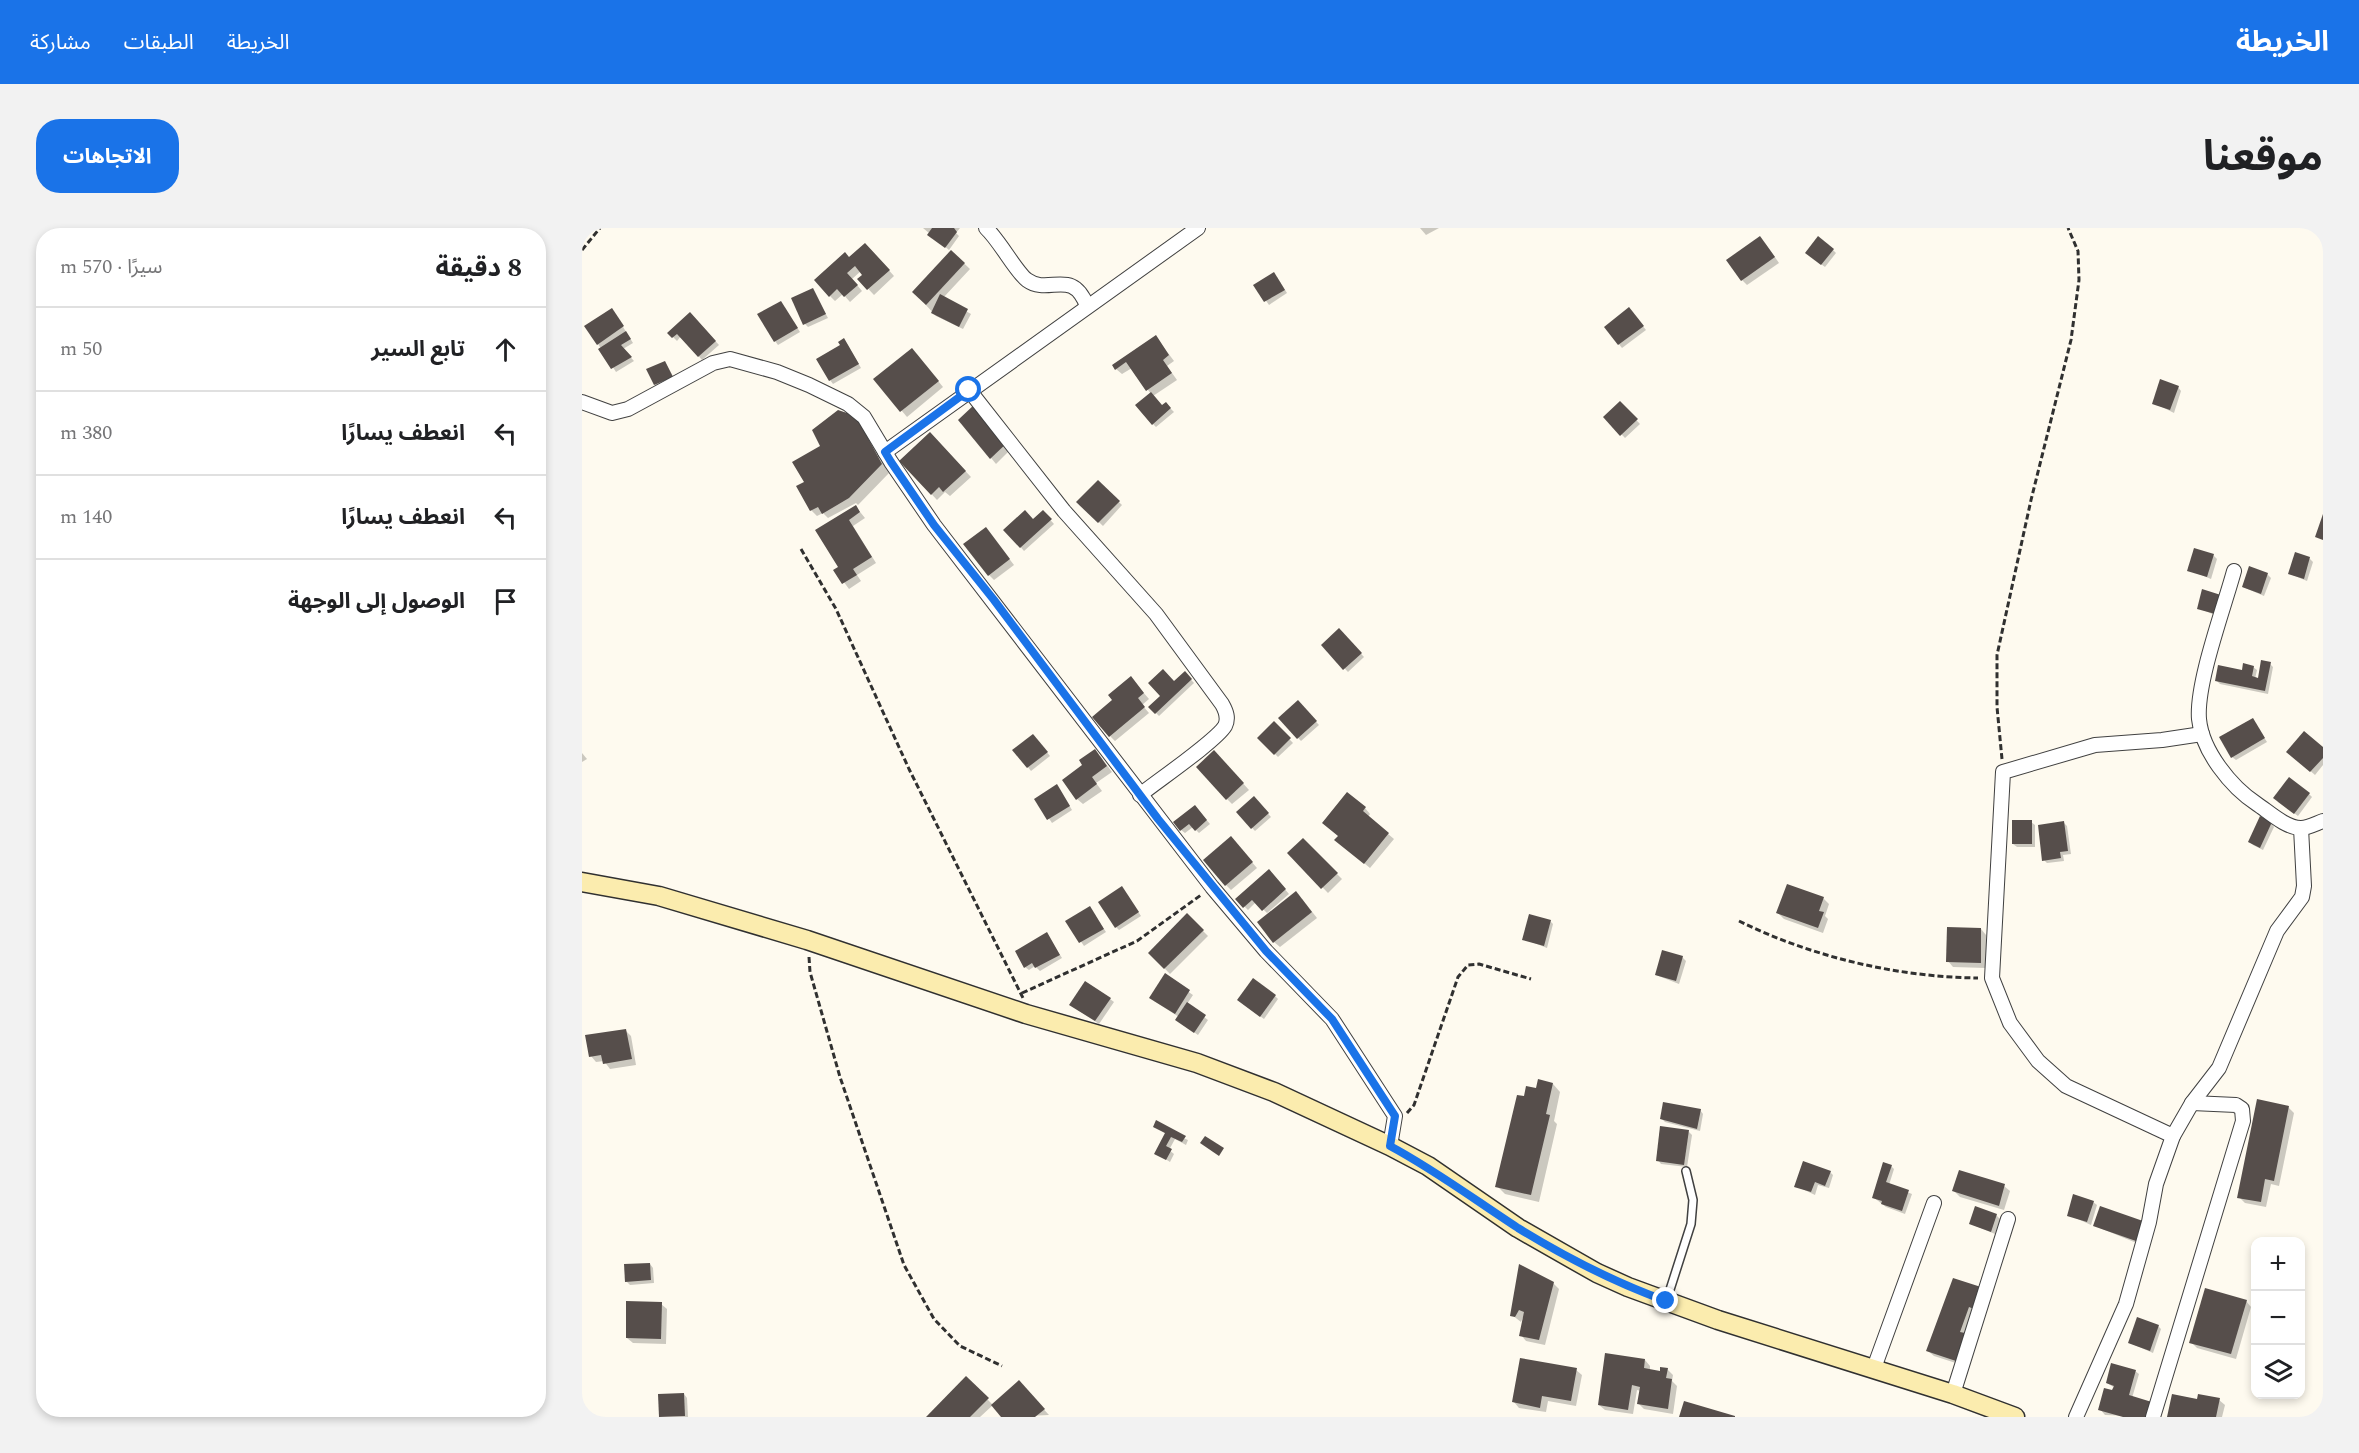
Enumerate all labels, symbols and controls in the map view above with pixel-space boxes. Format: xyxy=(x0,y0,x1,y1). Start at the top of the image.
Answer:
text: الخريطة xyxy=(2236,21,2329,64)
text: مشاركة xyxy=(30,27,91,59)
text: الطبقات xyxy=(124,27,194,59)
text: الخريطة xyxy=(227,27,290,59)
button: الاتجاهات xyxy=(36,119,179,193)
text: موقعنا xyxy=(2203,126,2323,189)
text: 8 دقيقة xyxy=(435,248,522,288)
text: سيرًا · 570 m xyxy=(60,252,163,282)
text: تابع السير xyxy=(371,333,465,366)
icon: ahead xyxy=(489,333,522,366)
text: 50 m xyxy=(60,334,102,364)
route start xyxy=(955,376,981,402)
text: انعطف يسارًا xyxy=(341,417,465,450)
icon: left xyxy=(489,417,522,450)
text: 380 m xyxy=(60,418,112,448)
text: انعطف يسارًا xyxy=(341,501,465,534)
icon: left xyxy=(489,501,522,534)
text: 140 m xyxy=(60,502,112,532)
text: الوصول إلى الوجهة xyxy=(288,585,465,618)
icon: arrive xyxy=(489,585,522,618)
map controls xyxy=(2251,1237,2305,1399)
button: + xyxy=(2251,1237,2305,1291)
route end xyxy=(1652,1287,1678,1313)
button: − xyxy=(2251,1291,2305,1345)
button: layers xyxy=(2251,1345,2305,1399)

